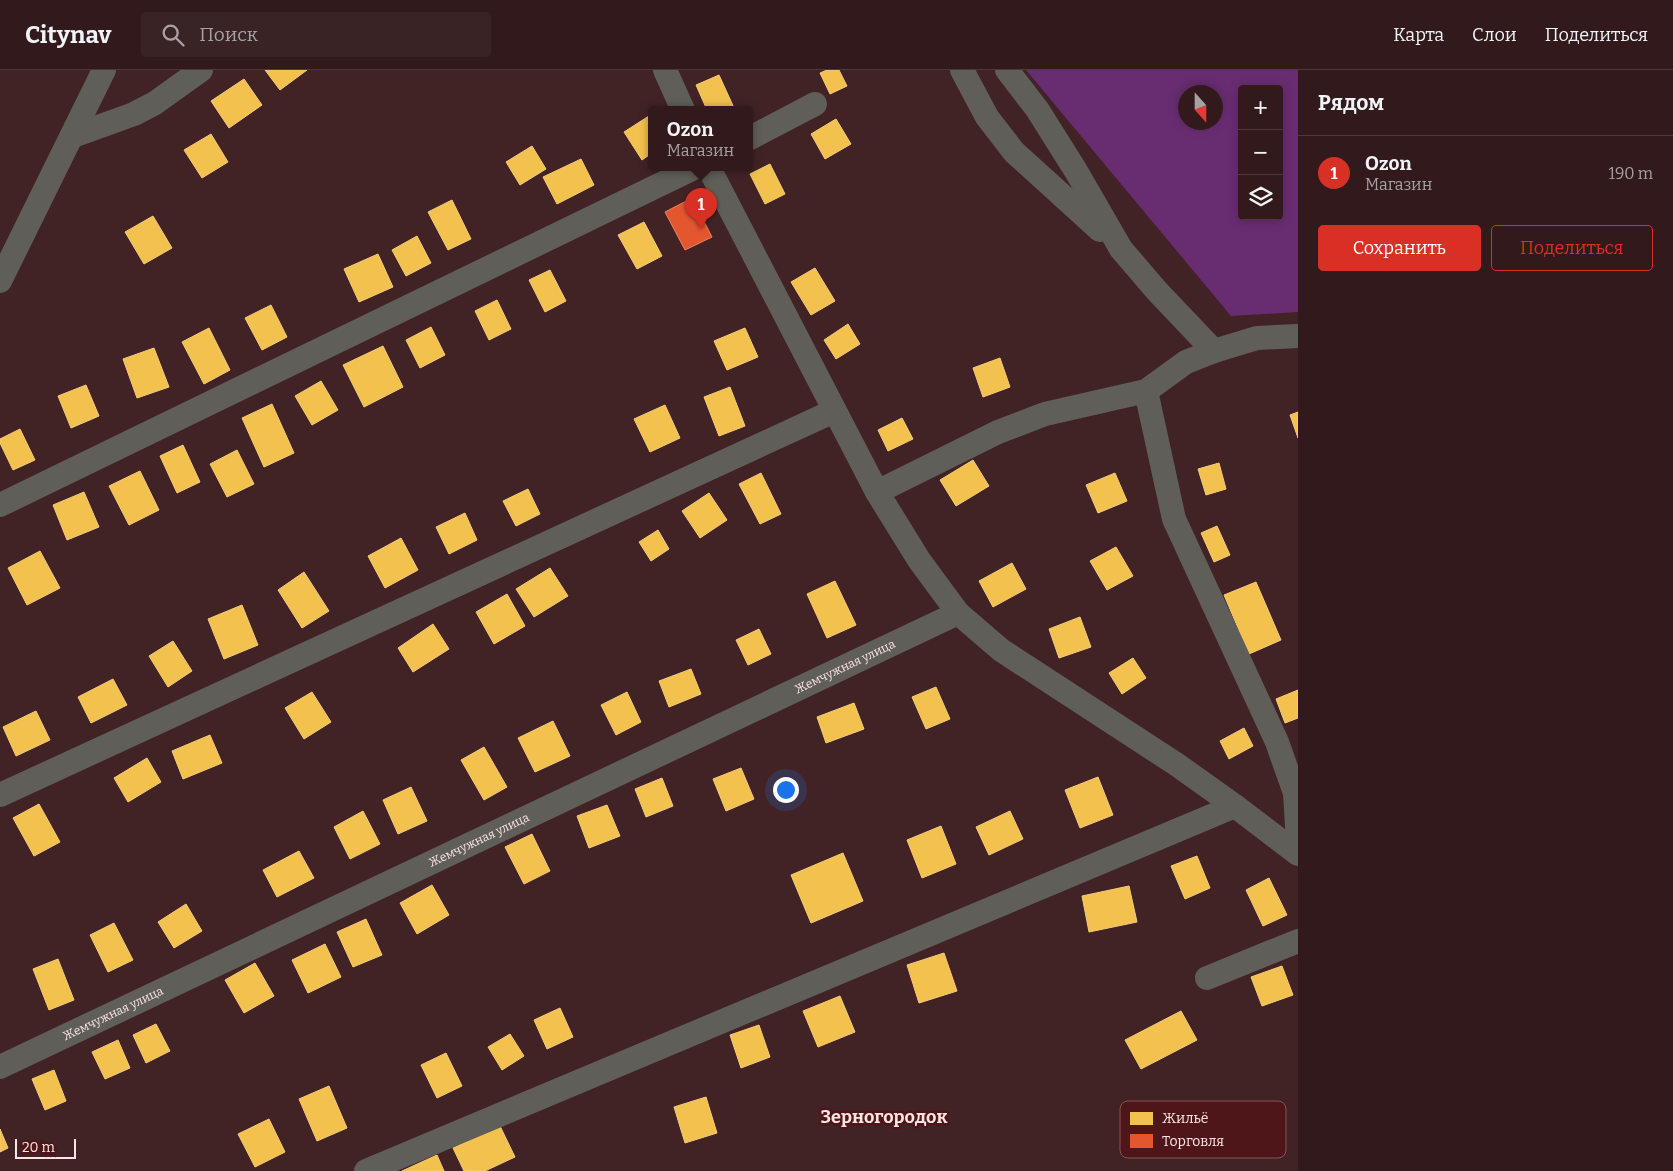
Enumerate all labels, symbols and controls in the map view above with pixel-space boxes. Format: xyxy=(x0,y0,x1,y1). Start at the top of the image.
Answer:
search box xyxy=(141,12,491,57)
text: Citynav xyxy=(25,21,111,49)
icon: search xyxy=(159,21,187,49)
text: Поиск xyxy=(199,23,258,46)
text: Карта xyxy=(1393,24,1444,46)
text: Слои xyxy=(1472,24,1517,46)
text: Поделиться xyxy=(1545,24,1648,46)
north arrow xyxy=(1178,85,1223,130)
map controls xyxy=(1238,85,1283,220)
button: + xyxy=(1238,85,1283,130)
text: Рядом xyxy=(1318,90,1384,116)
popup xyxy=(648,106,753,171)
text: Ozon xyxy=(667,118,714,141)
button: − xyxy=(1238,130,1283,175)
text: Магазин xyxy=(667,141,734,160)
text: Ozon xyxy=(1365,152,1412,175)
text: 1 xyxy=(1331,164,1337,183)
text: 190 m xyxy=(1608,164,1653,183)
button: layers xyxy=(1238,175,1283,220)
text: Магазин xyxy=(1365,175,1432,194)
pin: 1 xyxy=(685,188,717,229)
button: Сохранить xyxy=(1318,225,1481,271)
button: Поделиться xyxy=(1491,225,1653,271)
street label: Жемчужная улица xyxy=(792,637,898,696)
your location xyxy=(773,777,799,803)
street label: Жемчужная улица xyxy=(426,810,532,870)
street label: Жемчужная улица xyxy=(60,983,166,1043)
legend xyxy=(1120,1101,1286,1158)
district label: Зерногородок xyxy=(821,1106,947,1128)
text: Жильё xyxy=(1162,1110,1208,1127)
text: Торговля xyxy=(1162,1133,1224,1150)
scale bar xyxy=(15,1136,76,1159)
text: 20 m xyxy=(22,1139,55,1156)

